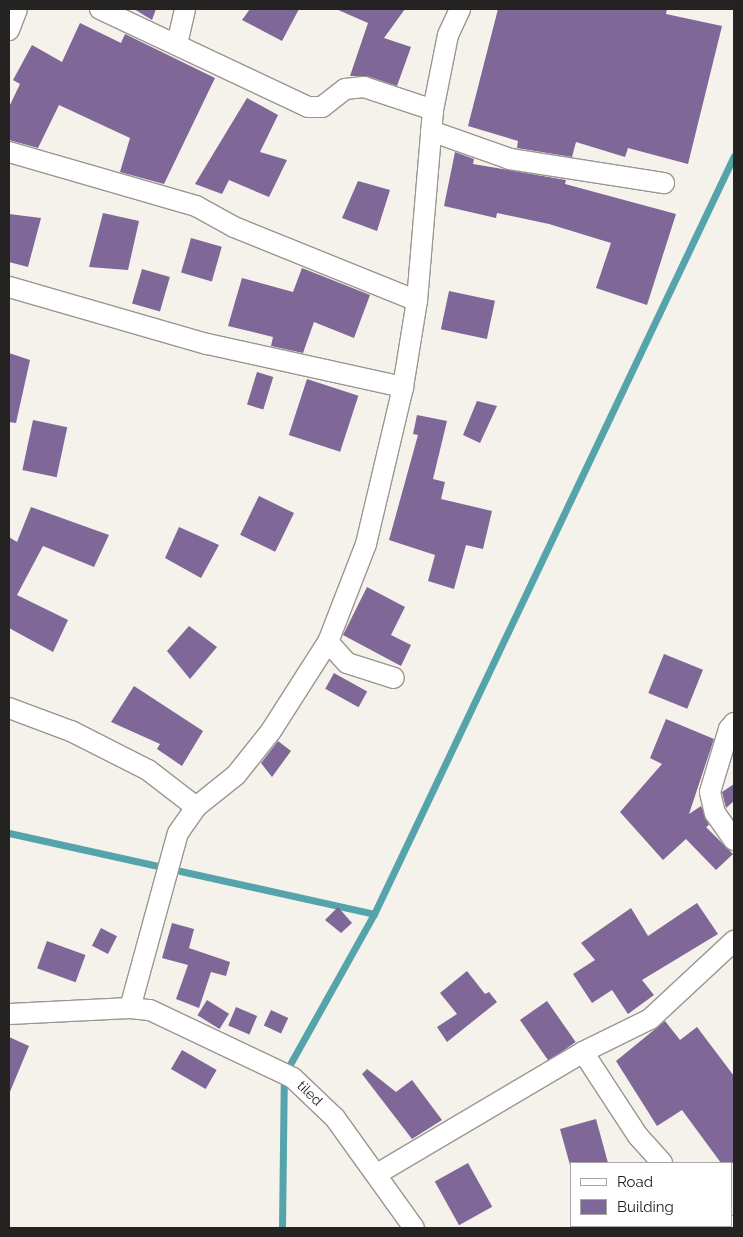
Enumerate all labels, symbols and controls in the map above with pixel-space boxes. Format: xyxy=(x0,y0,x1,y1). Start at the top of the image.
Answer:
street label: tiled xyxy=(294,1077,326,1109)
legend xyxy=(570,1162,733,1227)
text: Road xyxy=(617,1173,653,1191)
text: Building xyxy=(617,1198,674,1216)

